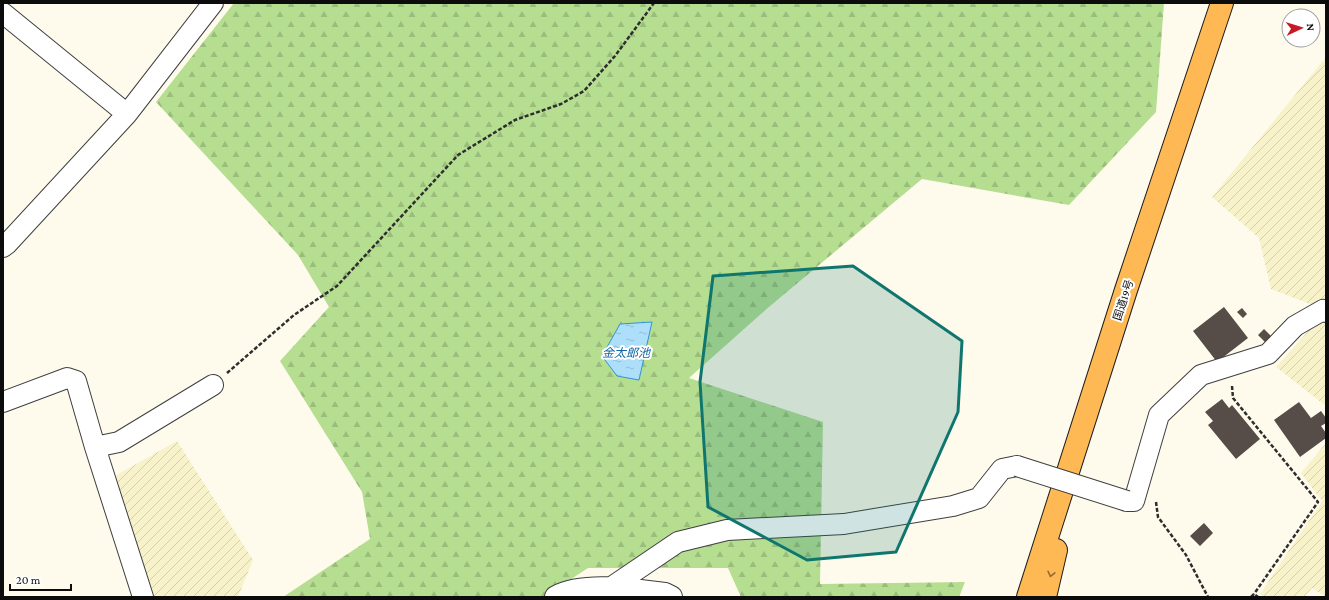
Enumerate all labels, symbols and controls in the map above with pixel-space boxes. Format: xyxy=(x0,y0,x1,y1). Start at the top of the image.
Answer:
north arrow xyxy=(1281,8,1321,48)
text: N xyxy=(1305,23,1317,32)
street label: 国道19号 xyxy=(1111,278,1135,322)
water label: 金太郎池 xyxy=(602,346,651,360)
scale bar xyxy=(10,566,71,592)
one-way arrow xyxy=(1047,570,1055,577)
text: 20 m xyxy=(16,573,41,587)

